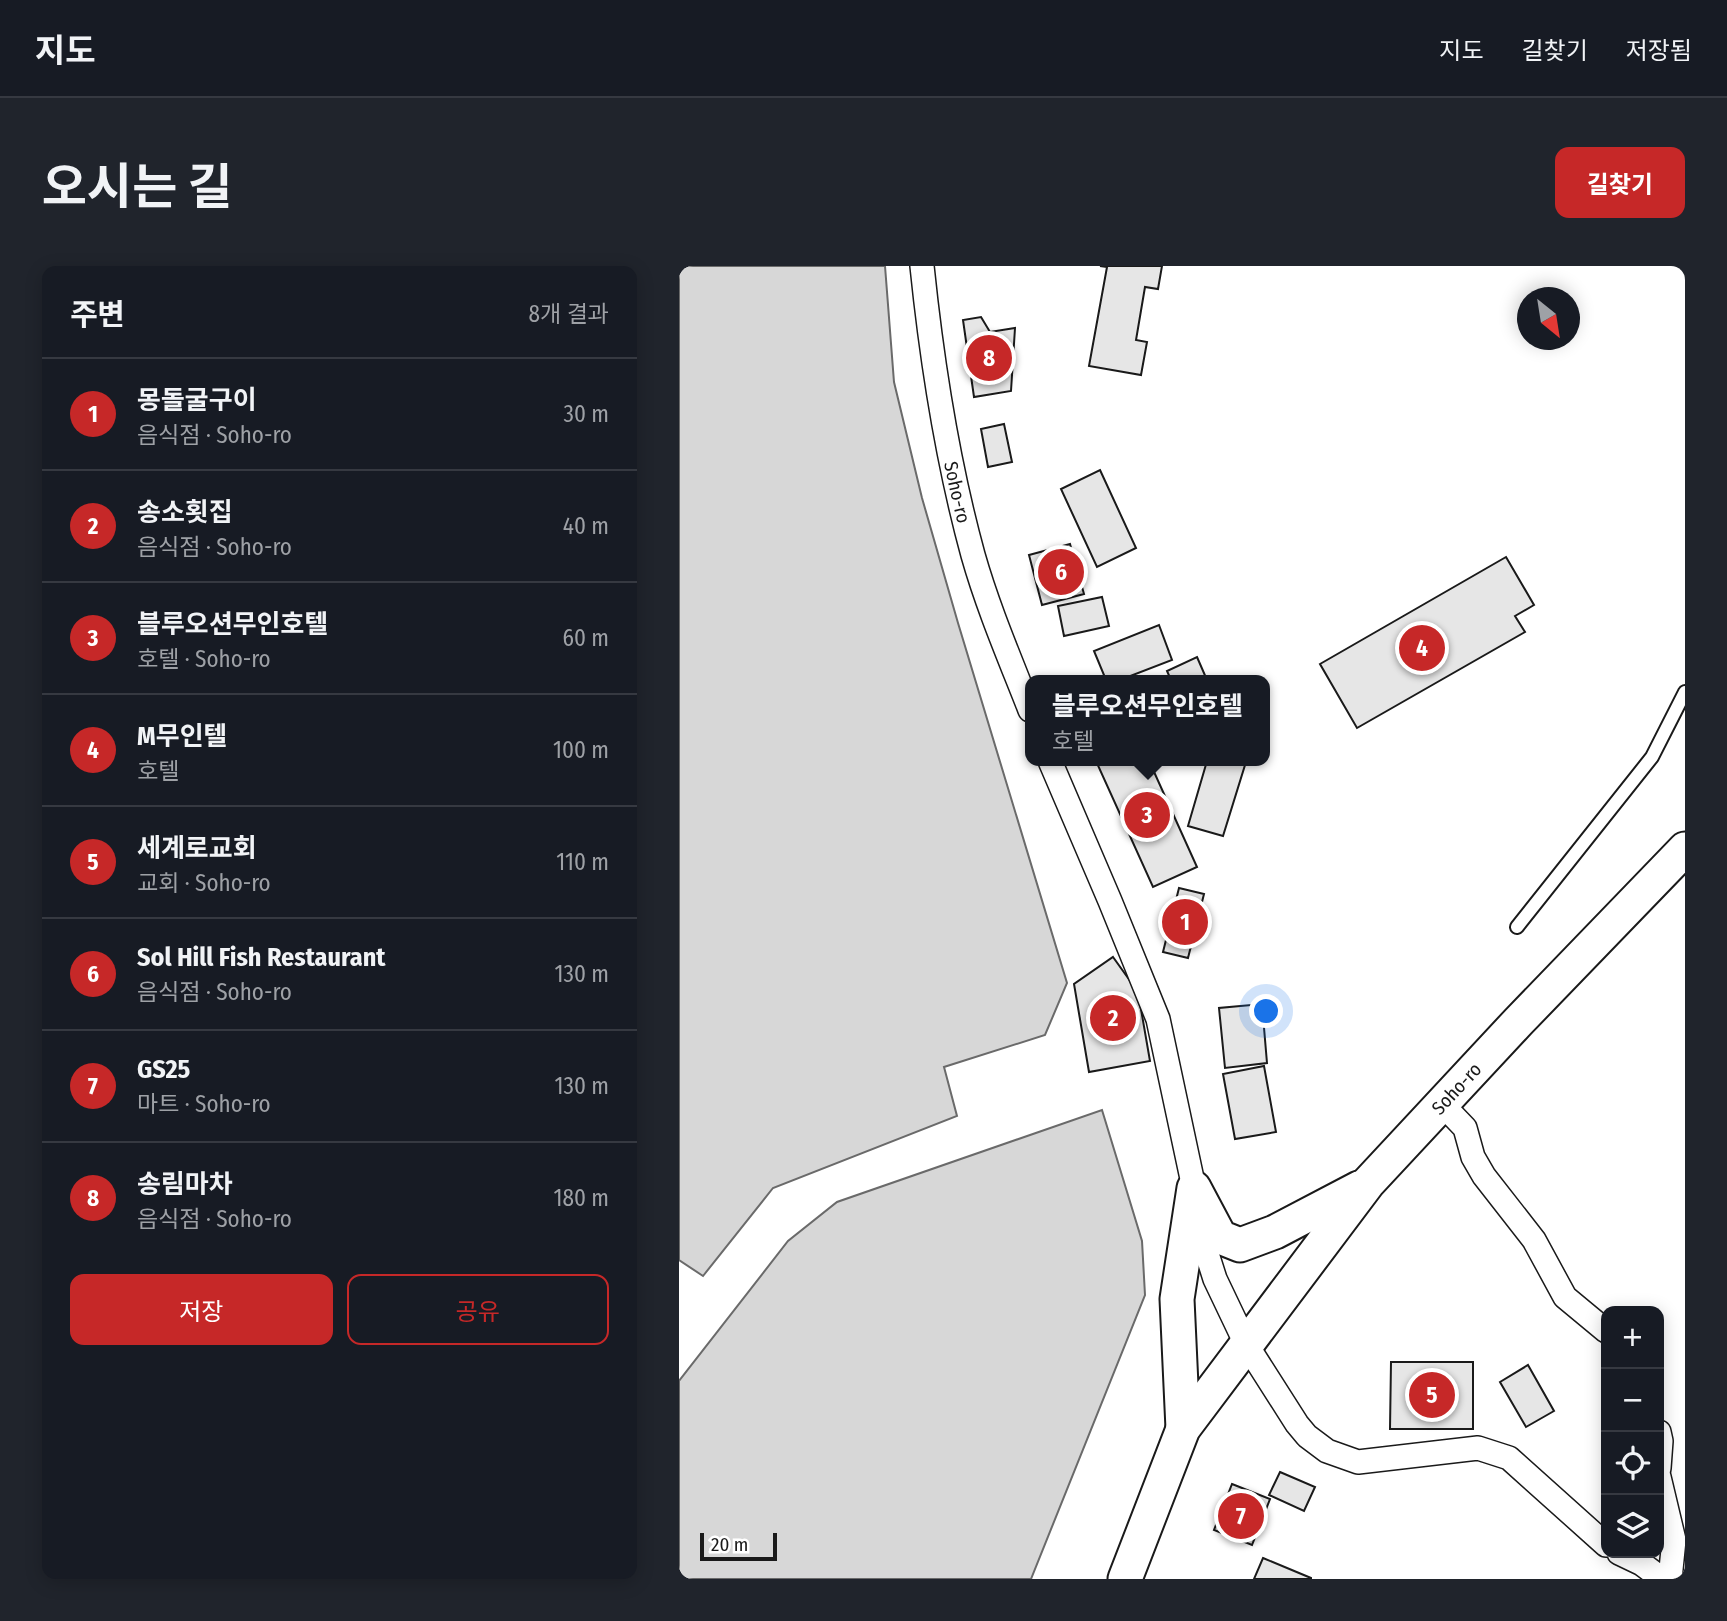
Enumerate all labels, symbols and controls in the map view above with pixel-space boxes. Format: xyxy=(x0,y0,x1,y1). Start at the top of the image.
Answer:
text: 지도 xyxy=(35,31,96,71)
text: 지도 xyxy=(1439,37,1484,65)
text: 길찾기 xyxy=(1522,37,1588,65)
text: 저장됨 xyxy=(1626,37,1692,65)
button: 길찾기 xyxy=(1555,147,1685,218)
text: 오시는 길 xyxy=(42,158,233,217)
north arrow xyxy=(1517,287,1580,350)
text: 주변 xyxy=(70,297,125,333)
text: 8개 결과 xyxy=(529,300,609,328)
pin: 8 xyxy=(966,332,1012,384)
text: 몽돌굴구이 xyxy=(137,385,257,416)
text: 1 xyxy=(88,400,98,428)
text: 30 m xyxy=(564,400,609,428)
text: 음식점 · Soho-ro xyxy=(137,421,292,449)
street label: Soho-ro xyxy=(940,459,976,525)
text: 송소횟집 xyxy=(137,497,233,528)
text: 2 xyxy=(88,512,98,540)
text: 40 m xyxy=(563,512,609,540)
text: 음식점 · Soho-ro xyxy=(137,533,292,561)
pin: 6 xyxy=(1038,546,1084,598)
text: 블루오션무인호텔 xyxy=(137,609,328,640)
pin: 4 xyxy=(1399,622,1445,674)
text: 3 xyxy=(88,624,98,652)
text: 60 m xyxy=(563,624,609,652)
text: 호텔 · Soho-ro xyxy=(137,645,271,673)
popup xyxy=(1025,675,1270,766)
text: 블루오션무인호텔 xyxy=(1052,691,1243,722)
text: M무인텔 xyxy=(137,721,227,752)
text: 호텔 xyxy=(1052,727,1094,755)
text: 4 xyxy=(87,736,99,764)
text: 100 m xyxy=(553,736,609,764)
text: 호텔 xyxy=(137,757,179,785)
pin: 3 xyxy=(1124,789,1170,841)
text: 세계로교회 xyxy=(137,833,257,864)
text: 5 xyxy=(87,848,99,876)
text: 110 m xyxy=(556,848,609,876)
text: 교회 · Soho-ro xyxy=(137,869,271,897)
pin: 1 xyxy=(1162,896,1208,948)
text: Sol Hill Fish Restaurant xyxy=(137,942,385,973)
text: 6 xyxy=(87,960,99,988)
text: 130 m xyxy=(555,960,609,988)
text: 음식점 · Soho-ro xyxy=(137,978,292,1006)
pin: 2 xyxy=(1090,992,1136,1044)
your location xyxy=(1249,994,1283,1028)
text: GS25 xyxy=(137,1054,190,1085)
street label: Soho-ro xyxy=(1426,1058,1486,1119)
text: 7 xyxy=(88,1072,98,1100)
text: 130 m xyxy=(555,1072,609,1100)
text: 마트 · Soho-ro xyxy=(137,1090,271,1118)
text: 송림마차 xyxy=(137,1169,233,1200)
text: 8 xyxy=(87,1184,99,1212)
text: 180 m xyxy=(553,1184,609,1212)
text: 음식점 · Soho-ro xyxy=(137,1205,292,1233)
button: 저장 xyxy=(70,1274,333,1345)
button: 공유 xyxy=(347,1274,609,1345)
map controls xyxy=(1601,1306,1664,1558)
button: + xyxy=(1601,1306,1664,1369)
pin: 5 xyxy=(1409,1369,1455,1421)
button: − xyxy=(1601,1369,1664,1432)
button: locate xyxy=(1601,1432,1664,1495)
pin: 7 xyxy=(1218,1490,1264,1542)
button: layers xyxy=(1601,1495,1664,1558)
scale bar xyxy=(700,1530,777,1562)
text: 20 m xyxy=(711,1533,748,1556)

